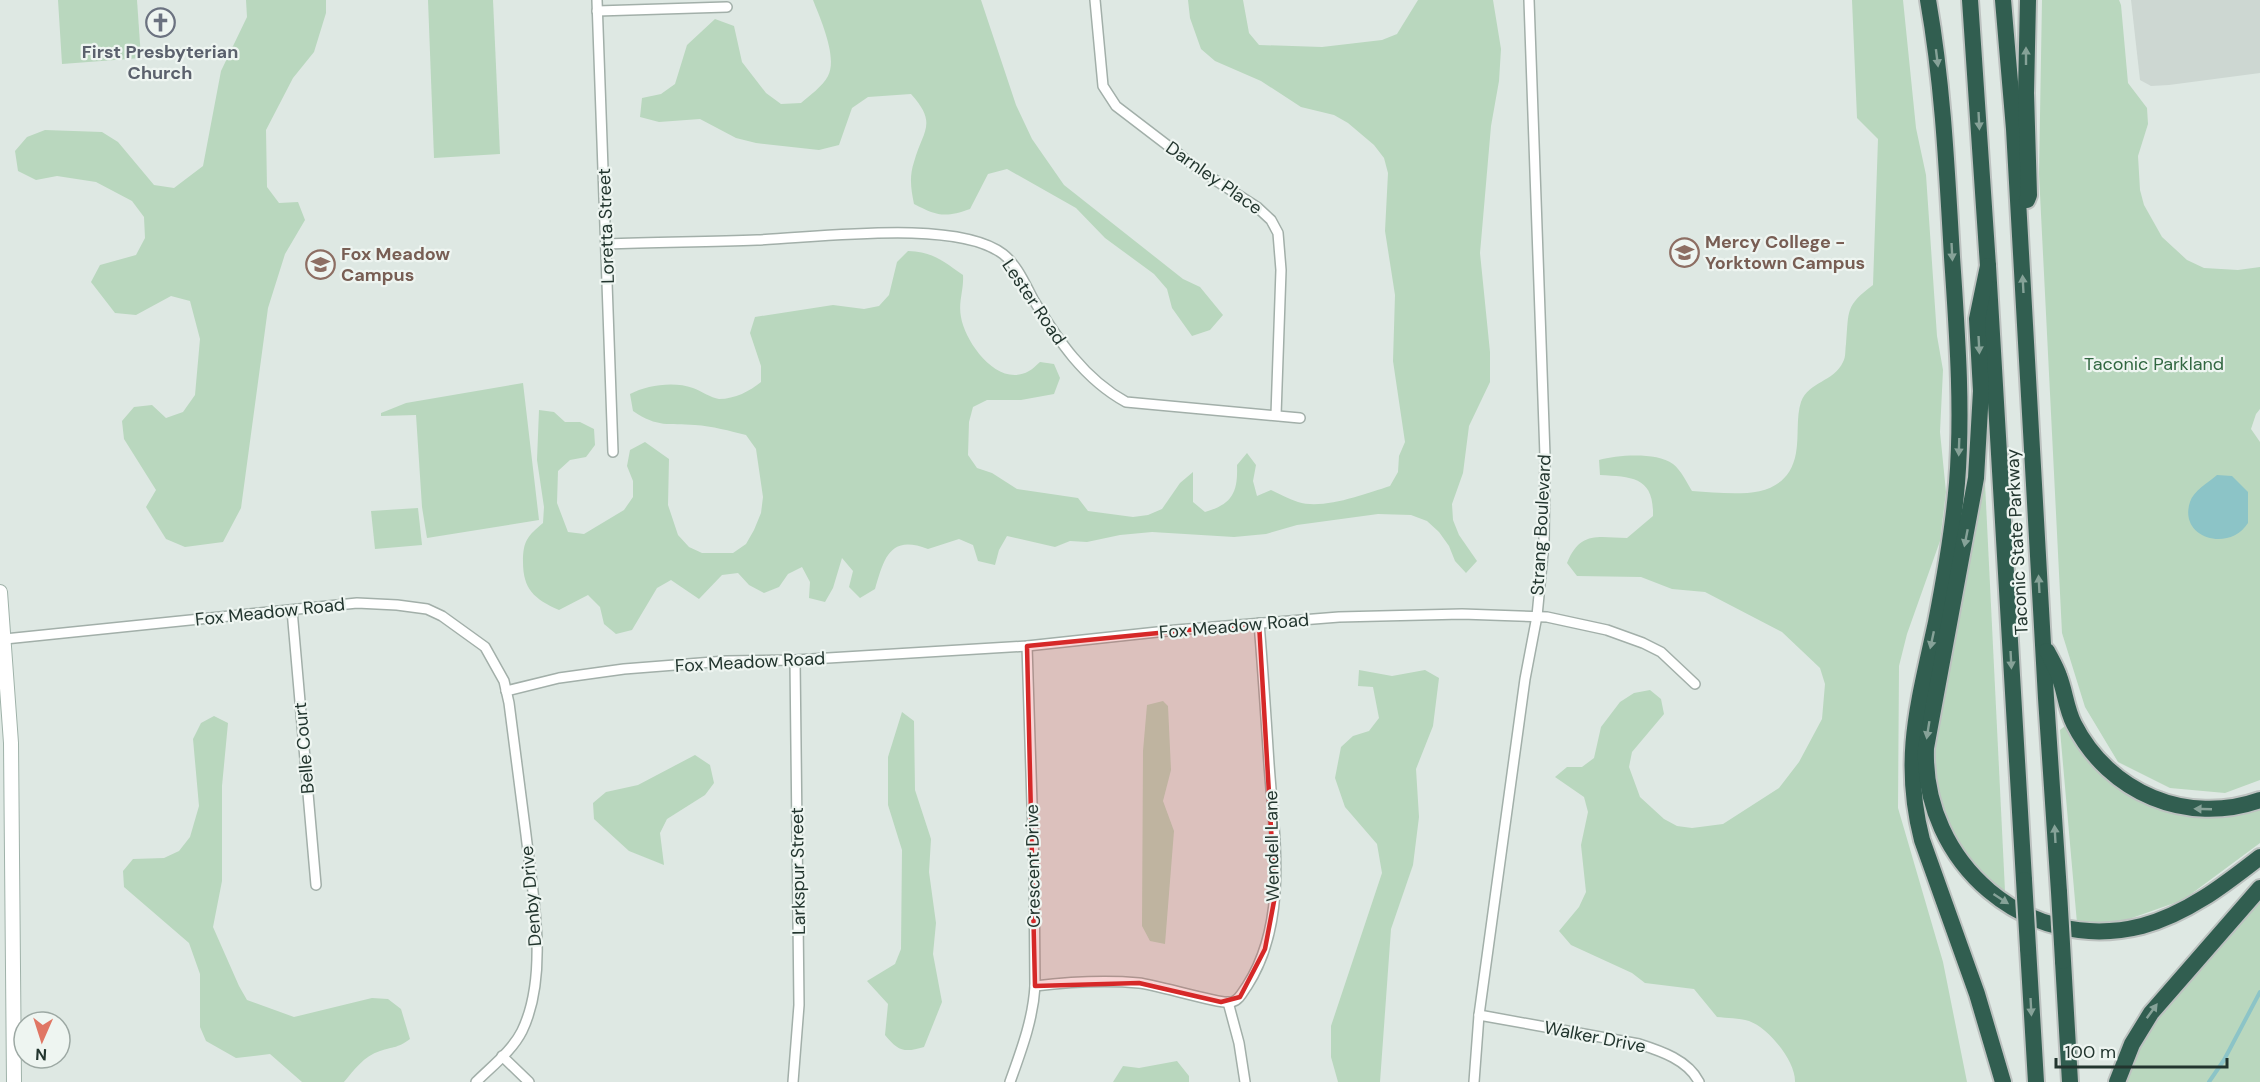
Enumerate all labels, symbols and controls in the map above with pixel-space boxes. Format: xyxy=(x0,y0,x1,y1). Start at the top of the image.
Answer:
church icon: First Presbyterian Church xyxy=(144,7,176,39)
place label: First Presbyterian Church xyxy=(82,40,238,85)
one-way arrow xyxy=(2021,46,2031,65)
one-way arrow xyxy=(1932,48,1942,67)
one-way arrow xyxy=(1975,112,1984,131)
street label: Darnley Place xyxy=(1161,136,1267,220)
street label: Loretta Street xyxy=(592,168,620,284)
place label: Mercy College - Yorktown Campus xyxy=(1705,230,1865,275)
school or university icon: Mercy College - Yorktown Campus xyxy=(1668,236,1700,268)
place label: Fox Meadow Campus xyxy=(341,242,450,287)
one-way arrow xyxy=(1947,243,1957,262)
school or university icon: Fox Meadow Campus xyxy=(304,248,336,280)
street label: Lester Road xyxy=(997,255,1071,349)
one-way arrow xyxy=(2018,275,2027,294)
one-way arrow xyxy=(1974,335,1983,354)
park label: Taconic Parkland xyxy=(2084,352,2224,376)
one-way arrow xyxy=(1954,437,1963,456)
street label: Taconic State Parkway xyxy=(2000,448,2034,636)
street label: Strang Boulevard xyxy=(1525,454,1557,596)
one-way arrow xyxy=(1961,529,1970,548)
one-way arrow xyxy=(2035,574,2044,593)
street label: Fox Meadow Road xyxy=(194,592,346,632)
street label: Fox Meadow Road xyxy=(1158,607,1310,645)
one-way arrow xyxy=(1927,631,1936,650)
street label: Fox Meadow Road xyxy=(674,646,826,678)
one-way arrow xyxy=(2007,651,2016,670)
street label: Belle Court xyxy=(288,701,320,795)
one-way arrow xyxy=(1924,720,1933,739)
street label: Wendell Lane xyxy=(1259,790,1285,902)
street label: Crescent Drive xyxy=(1020,804,1046,928)
one-way arrow xyxy=(2193,805,2212,814)
street label: Larkspur Street xyxy=(785,807,811,935)
one-way arrow xyxy=(2051,824,2060,843)
street label: Denby Drive xyxy=(515,845,547,947)
one-way arrow xyxy=(1992,894,2009,905)
one-way arrow xyxy=(2027,997,2036,1016)
one-way arrow xyxy=(2146,1004,2158,1019)
north arrow xyxy=(12,1010,72,1070)
street label: Walker Drive xyxy=(1542,1015,1648,1059)
scale bar xyxy=(2056,1031,2227,1069)
text: 100 m xyxy=(2065,1040,2116,1064)
text: N xyxy=(35,1044,48,1065)

